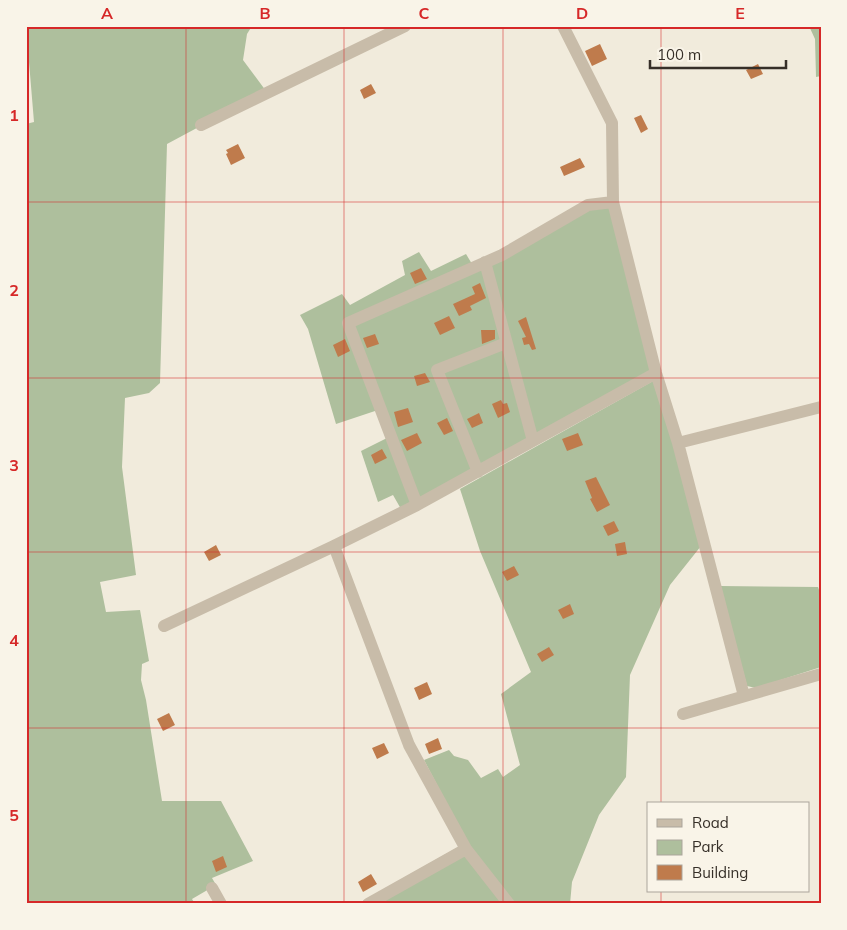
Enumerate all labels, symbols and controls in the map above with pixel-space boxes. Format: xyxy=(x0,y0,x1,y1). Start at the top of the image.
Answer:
text: A xyxy=(101,3,113,23)
text: B xyxy=(259,3,271,23)
text: C xyxy=(419,3,430,23)
text: D xyxy=(576,3,588,23)
text: E xyxy=(735,3,745,23)
scale bar xyxy=(650,38,786,70)
text: 100 m xyxy=(657,45,701,64)
text: 1 xyxy=(9,105,19,125)
text: 2 xyxy=(9,280,19,300)
text: 3 xyxy=(9,455,19,475)
text: 4 xyxy=(9,630,19,650)
legend xyxy=(647,802,810,892)
text: 5 xyxy=(9,805,19,825)
text: Road xyxy=(692,813,729,832)
text: Park xyxy=(692,837,724,856)
text: Building xyxy=(692,863,748,882)

